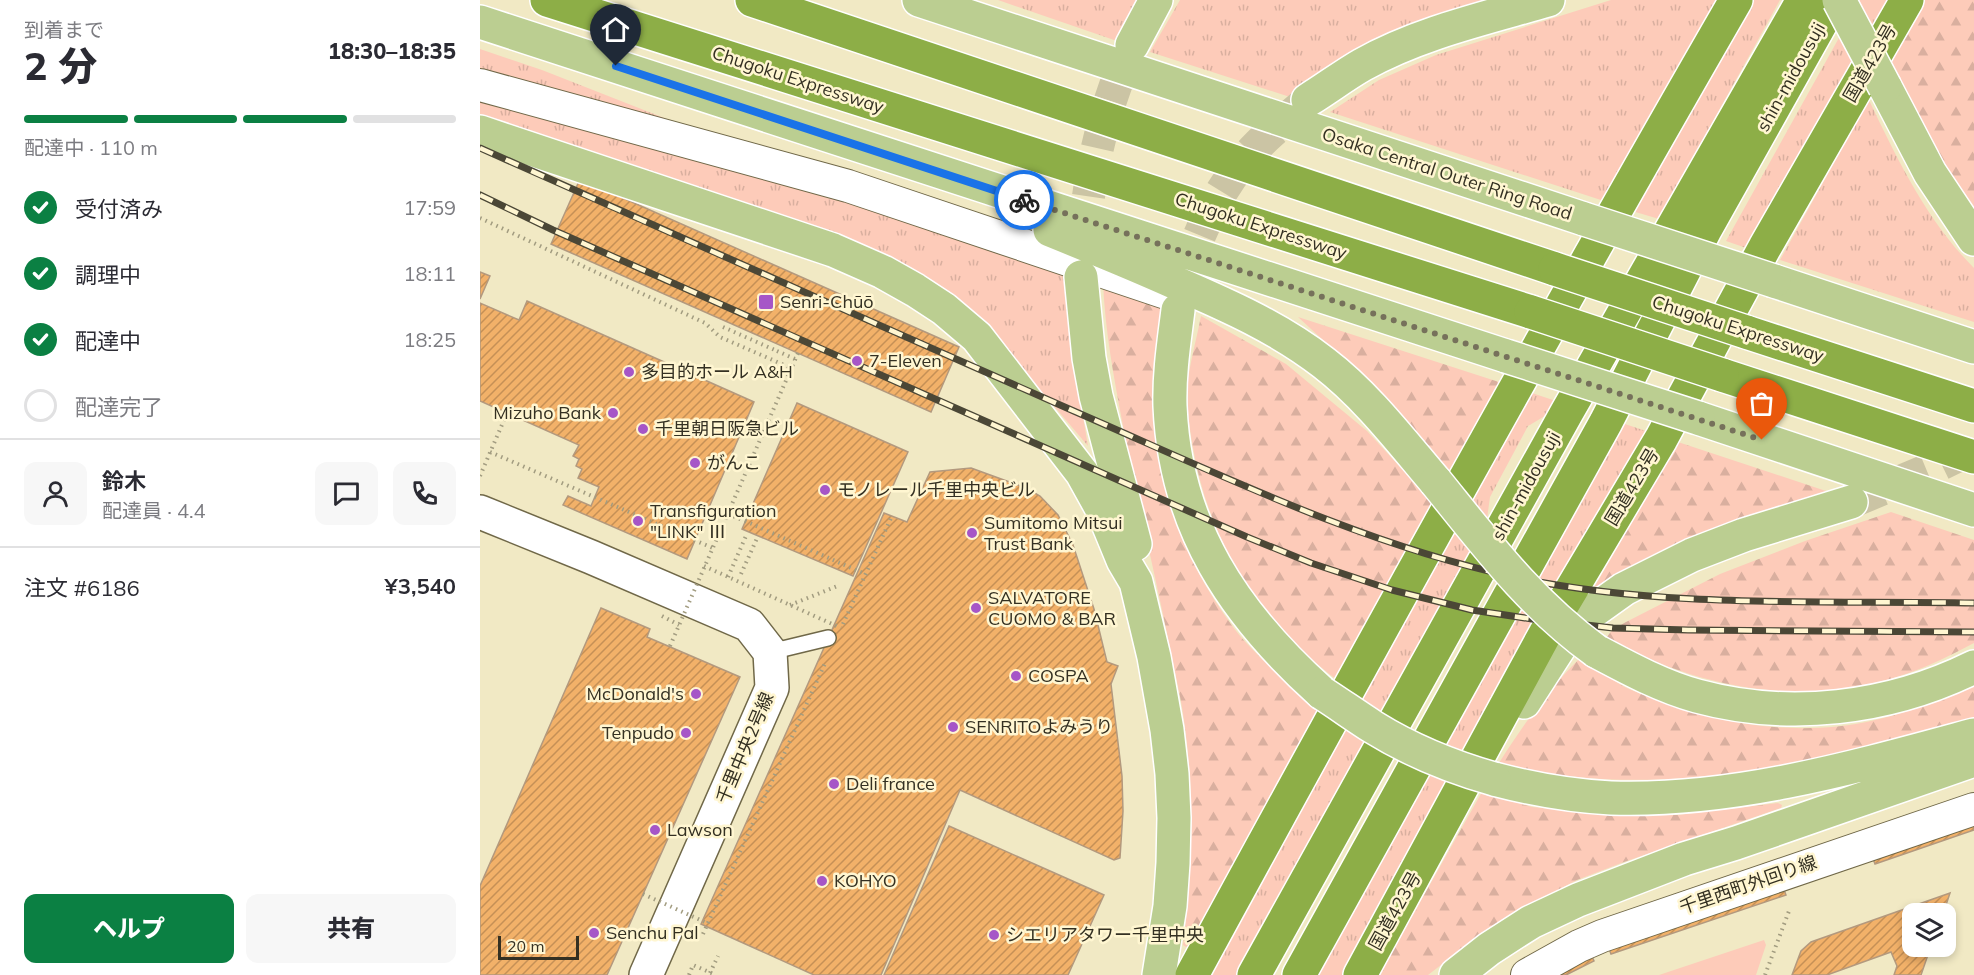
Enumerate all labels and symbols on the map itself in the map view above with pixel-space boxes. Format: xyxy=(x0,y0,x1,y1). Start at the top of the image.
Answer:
pin xyxy=(590,4,641,66)
street label: shin-midousuji xyxy=(1751,18,1830,135)
street label: 国道423号 xyxy=(1838,20,1901,106)
street label: Chugoku Expressway xyxy=(709,41,887,118)
street label: Osaka Central Outer Ring Road xyxy=(1319,122,1575,225)
courier xyxy=(994,170,1054,230)
street label: Chugoku Expressway xyxy=(1172,187,1350,264)
place label: Senri-Chūō xyxy=(780,290,874,313)
street label: Chugoku Expressway xyxy=(1649,290,1827,367)
marker: Senri-Chūō xyxy=(757,293,775,311)
place label: 7-Eleven xyxy=(869,349,942,372)
marker: 7-Eleven xyxy=(850,354,864,368)
place label: 多目的ホール A&H xyxy=(641,360,793,383)
marker: 多目的ホール A&H xyxy=(622,365,636,379)
pin xyxy=(1736,378,1787,440)
place label: Mizuho Bank xyxy=(493,401,602,424)
marker: Mizuho Bank xyxy=(606,406,620,420)
place label: 千里朝日阪急ビル xyxy=(655,417,799,440)
marker: 千里朝日阪急ビル xyxy=(636,422,650,436)
street label: shin-midousuji xyxy=(1486,427,1565,544)
street label: 国道423号 xyxy=(1599,444,1664,530)
place label: がんこ xyxy=(707,451,761,474)
marker: がんこ xyxy=(688,456,702,470)
place label: モノレール千里中央ビル xyxy=(837,478,1035,501)
marker: モノレール千里中央ビル xyxy=(818,483,832,497)
place label: Transfiguration "LINK" Ⅲ xyxy=(650,499,776,543)
place label: Sumitomo Mitsui Trust Bank xyxy=(984,511,1123,555)
marker: Transfiguration "LINK" Ⅲ xyxy=(631,514,645,528)
marker: Sumitomo Mitsui Trust Bank xyxy=(965,526,979,540)
place label: SALVATORE CUOMO & BAR xyxy=(988,586,1116,630)
marker: SALVATORE CUOMO & BAR xyxy=(969,601,983,615)
place label: COSPA xyxy=(1028,664,1089,687)
marker: COSPA xyxy=(1009,669,1023,683)
place label: McDonald's xyxy=(587,682,684,705)
marker: McDonald's xyxy=(689,687,703,701)
street label: 千里中央2号線 xyxy=(711,689,778,807)
place label: SENRITOよみうり xyxy=(965,715,1113,738)
marker: SENRITOよみうり xyxy=(946,720,960,734)
place label: Tenpudo xyxy=(602,721,674,744)
marker: Tenpudo xyxy=(679,726,693,740)
place label: Deli france xyxy=(846,772,935,795)
marker: Deli france xyxy=(827,777,841,791)
place label: Lawson xyxy=(667,818,733,841)
marker: Lawson xyxy=(648,823,662,837)
street label: 千里西町外回り線 xyxy=(1676,850,1820,919)
street label: 国道423号 xyxy=(1364,867,1426,954)
place label: KOHYO xyxy=(834,869,897,892)
marker: KOHYO xyxy=(815,874,829,888)
place label: Senchu Pal xyxy=(606,921,698,944)
place label: シエリアタワー千里中央 xyxy=(1006,923,1204,946)
marker: Senchu Pal xyxy=(587,926,601,940)
marker: シエリアタワー千里中央 xyxy=(987,928,1001,942)
scale bar xyxy=(498,933,579,960)

